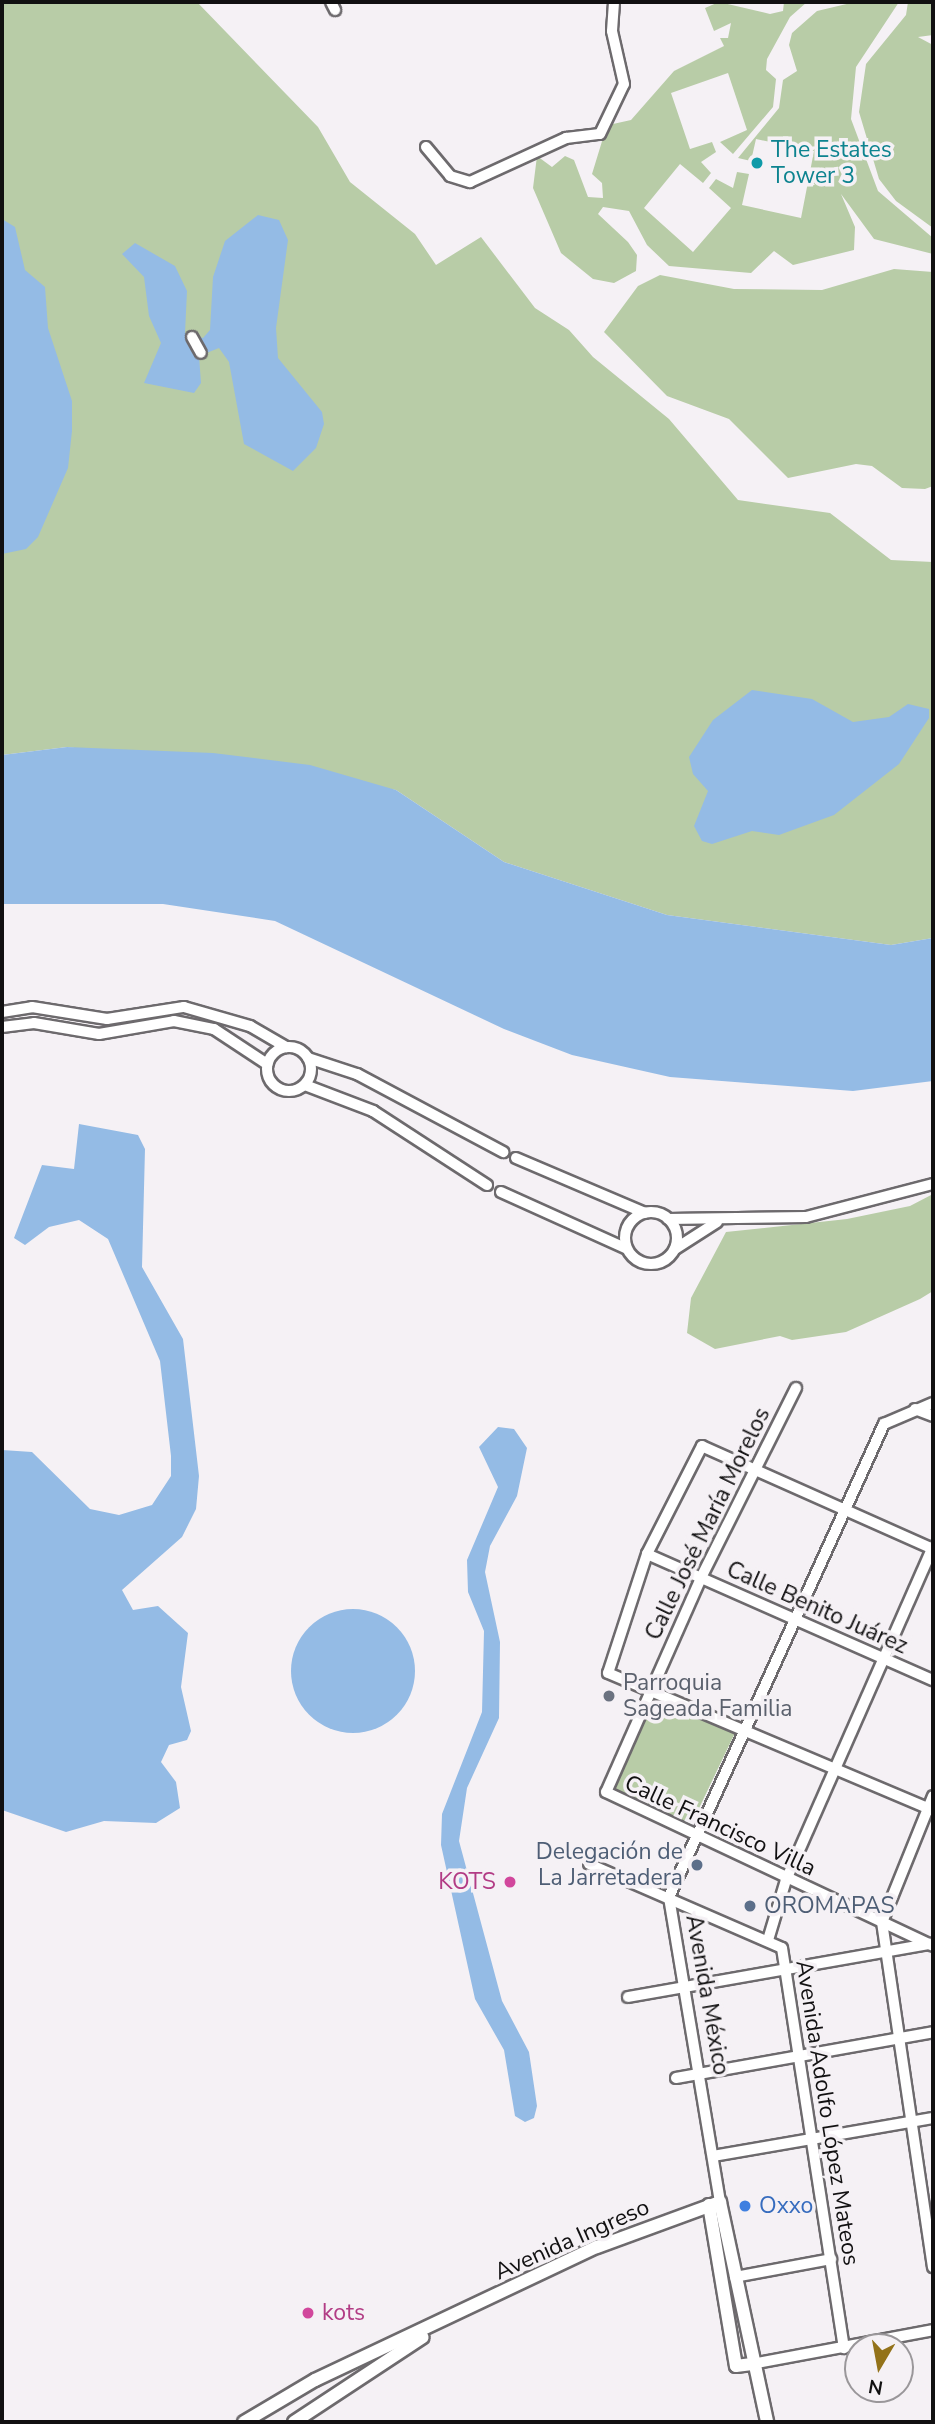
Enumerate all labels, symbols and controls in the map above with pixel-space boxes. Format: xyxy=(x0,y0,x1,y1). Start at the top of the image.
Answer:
place label: The Estates Tower 3 xyxy=(771,136,892,190)
marker: The Estates Tower 3 xyxy=(749,155,765,171)
street label: Calle José María Morelos xyxy=(640,1403,776,1645)
street label: Calle Benito Juárez xyxy=(722,1556,912,1660)
place label: Parroquia Sageada Familia xyxy=(623,1669,792,1723)
marker: Parroquia Sageada Familia xyxy=(601,1688,617,1704)
street label: Calle Francisco Villa xyxy=(620,1770,820,1882)
place label: Delegación de La Jarretadera xyxy=(536,1838,683,1892)
marker: Delegación de La Jarretadera xyxy=(689,1857,705,1873)
place label: KOTS xyxy=(438,1868,496,1896)
marker: KOTS xyxy=(502,1874,518,1890)
place label: OROMAPAS xyxy=(764,1892,895,1920)
marker: OROMAPAS xyxy=(742,1898,758,1914)
street label: Avenida México xyxy=(679,1913,735,2077)
street label: Avenida Adolfo López Mateos xyxy=(789,1958,865,2268)
place label: Oxxo xyxy=(759,2192,813,2220)
street label: Avenida Ingreso xyxy=(490,2194,654,2286)
marker: Oxxo xyxy=(737,2198,753,2214)
place label: kots xyxy=(322,2299,365,2327)
marker: kots xyxy=(300,2305,316,2321)
north arrow xyxy=(844,2333,914,2403)
text: N xyxy=(866,2373,885,2401)

